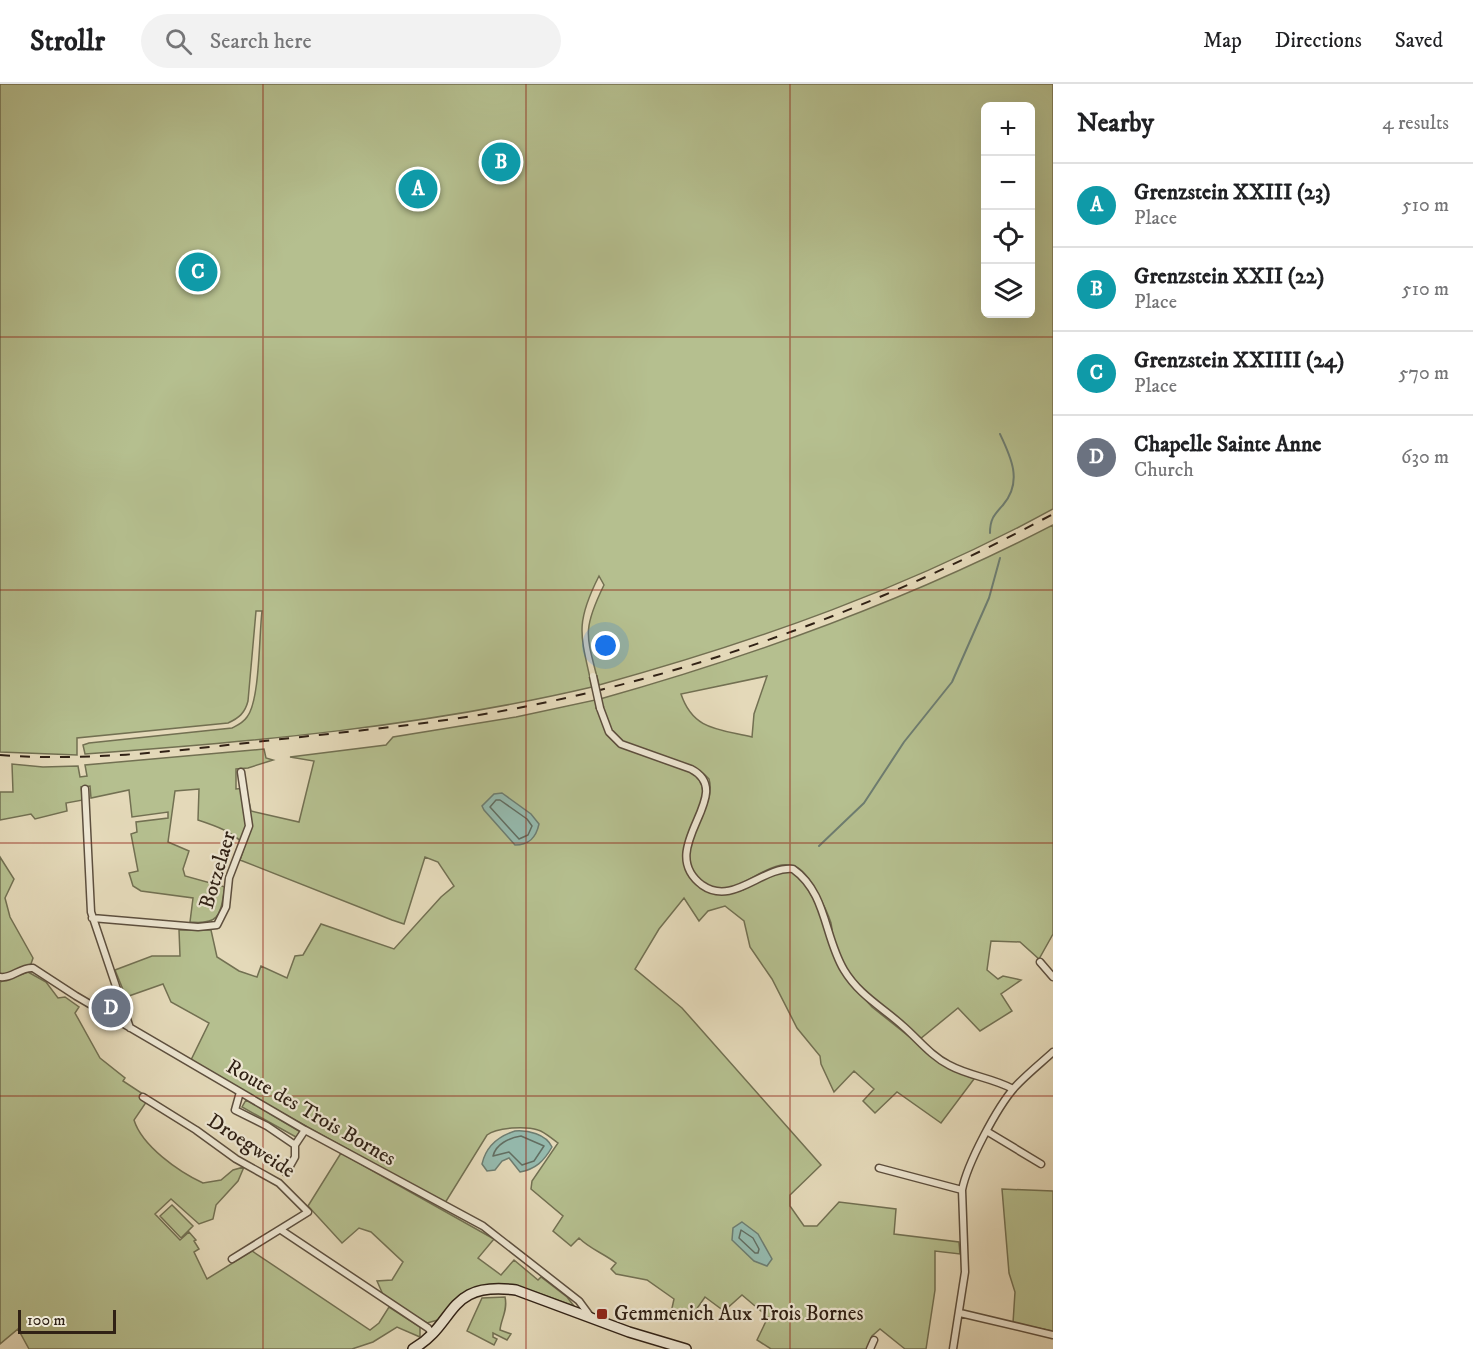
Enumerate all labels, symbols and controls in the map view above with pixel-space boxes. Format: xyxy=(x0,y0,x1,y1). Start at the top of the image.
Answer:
search box xyxy=(141,14,561,68)
text: Strollr xyxy=(30,24,105,59)
icon: search xyxy=(162,25,195,58)
text: Search here xyxy=(210,28,312,55)
text: Map xyxy=(1203,28,1242,54)
text: Directions xyxy=(1275,28,1362,54)
text: Saved xyxy=(1395,28,1443,54)
map controls xyxy=(981,102,1035,318)
button: + xyxy=(981,102,1035,156)
text: Nearby xyxy=(1077,107,1154,140)
text: 4 results xyxy=(1382,111,1449,136)
pin: B xyxy=(482,140,520,184)
button: − xyxy=(981,156,1035,210)
pin: A xyxy=(398,166,438,212)
text: Grenzstein XXIII (23) xyxy=(1134,179,1331,206)
text: A xyxy=(1090,193,1103,218)
text: 510 m xyxy=(1402,193,1449,218)
text: Place xyxy=(1134,206,1177,231)
button: locate xyxy=(981,210,1035,264)
pin: C xyxy=(178,250,218,294)
text: Grenzstein XXII (22) xyxy=(1134,263,1324,290)
button: layers xyxy=(981,264,1035,318)
text: B xyxy=(1090,277,1103,302)
text: 510 m xyxy=(1402,277,1449,302)
text: Place xyxy=(1134,290,1177,315)
text: Grenzstein XXIIII (24) xyxy=(1134,347,1344,374)
text: C xyxy=(1090,361,1103,386)
text: 570 m xyxy=(1398,361,1449,386)
text: Place xyxy=(1134,374,1177,399)
text: Chapelle Sainte Anne xyxy=(1134,431,1321,458)
text: D xyxy=(1089,445,1104,470)
text: 630 m xyxy=(1401,445,1449,470)
text: Church xyxy=(1134,458,1194,483)
your location xyxy=(591,631,620,660)
street label: Botzelaer xyxy=(194,828,242,912)
pin: D xyxy=(92,986,130,1030)
street label: Route des Trois Bornes xyxy=(222,1054,400,1172)
street label: Droegweide xyxy=(202,1108,300,1184)
place label: Gemmenich Aux Trois Bornes xyxy=(614,1301,863,1327)
scale bar xyxy=(18,1307,116,1334)
marker: Gemmenich Aux Trois Bornes xyxy=(595,1307,609,1321)
text: 100 m xyxy=(27,1310,66,1330)

